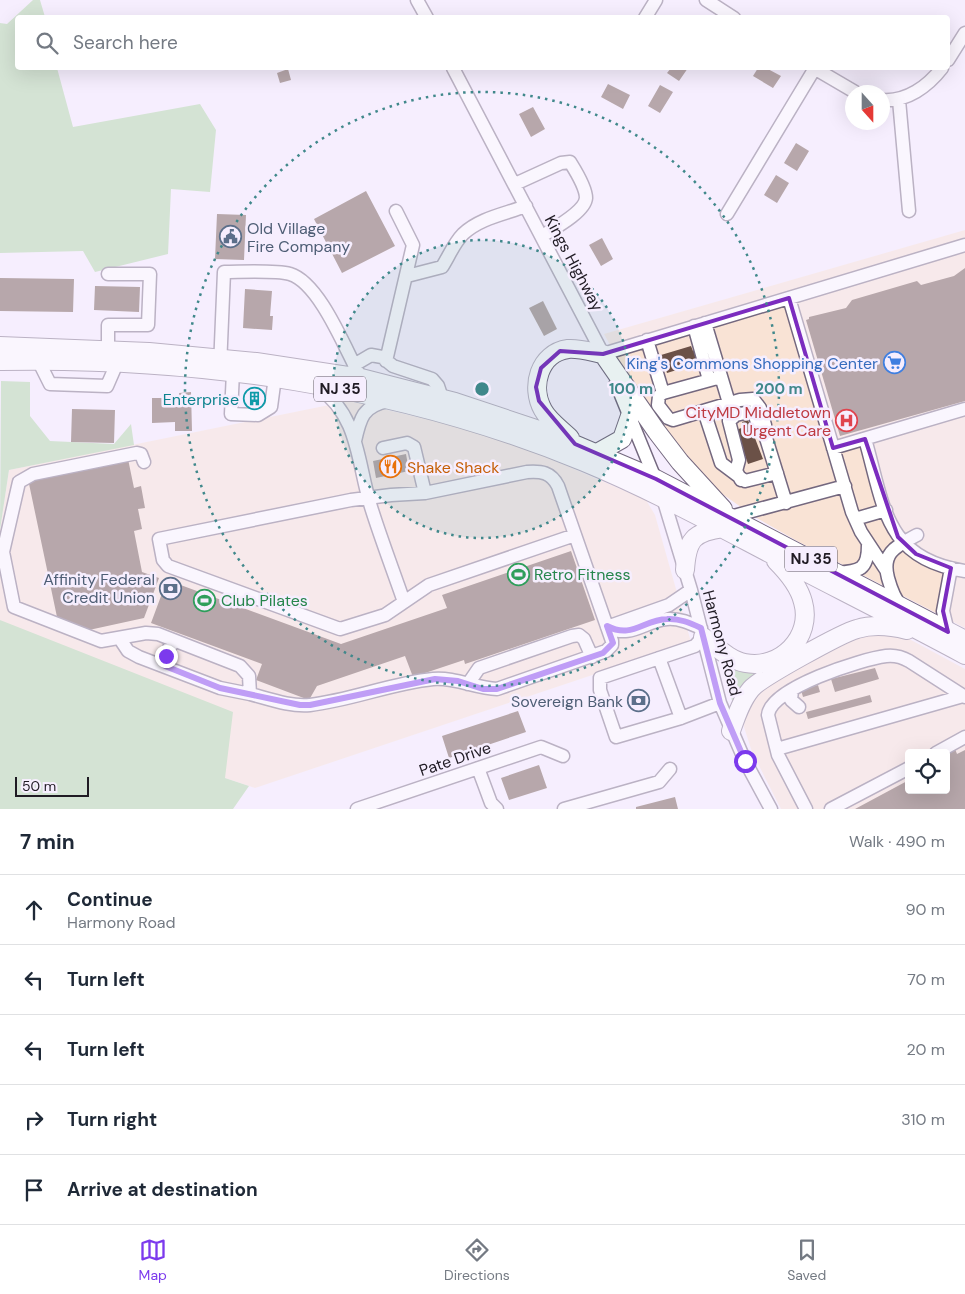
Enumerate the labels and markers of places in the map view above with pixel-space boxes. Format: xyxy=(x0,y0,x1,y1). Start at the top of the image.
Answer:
place label: Old Village Fire Company xyxy=(247,218,350,257)
public building icon: Old Village Fire Company xyxy=(219,225,243,249)
supermarket icon: King's Commons Shopping Center xyxy=(882,351,906,375)
place label: King's Commons Shopping Center xyxy=(626,353,878,374)
centre of rings xyxy=(473,380,491,398)
building icon: Enterprise xyxy=(243,387,267,411)
place label: Enterprise xyxy=(163,389,239,410)
place label: CityMD Middletown Urgent Care xyxy=(685,402,831,441)
hospital icon: CityMD Middletown Urgent Care xyxy=(835,409,859,433)
restaurant icon: Shake Shack xyxy=(379,455,403,479)
place label: Shake Shack xyxy=(407,457,499,478)
sports icon: Retro Fitness xyxy=(506,562,530,586)
place label: Retro Fitness xyxy=(534,564,630,585)
place label: Affinity Federal Credit Union xyxy=(43,569,155,608)
bank icon: Affinity Federal Credit Union xyxy=(159,576,183,600)
sports icon: Club Pilates xyxy=(193,588,217,612)
place label: Club Pilates xyxy=(221,590,308,611)
bank icon: Sovereign Bank xyxy=(627,689,651,713)
place label: Sovereign Bank xyxy=(511,691,623,712)

